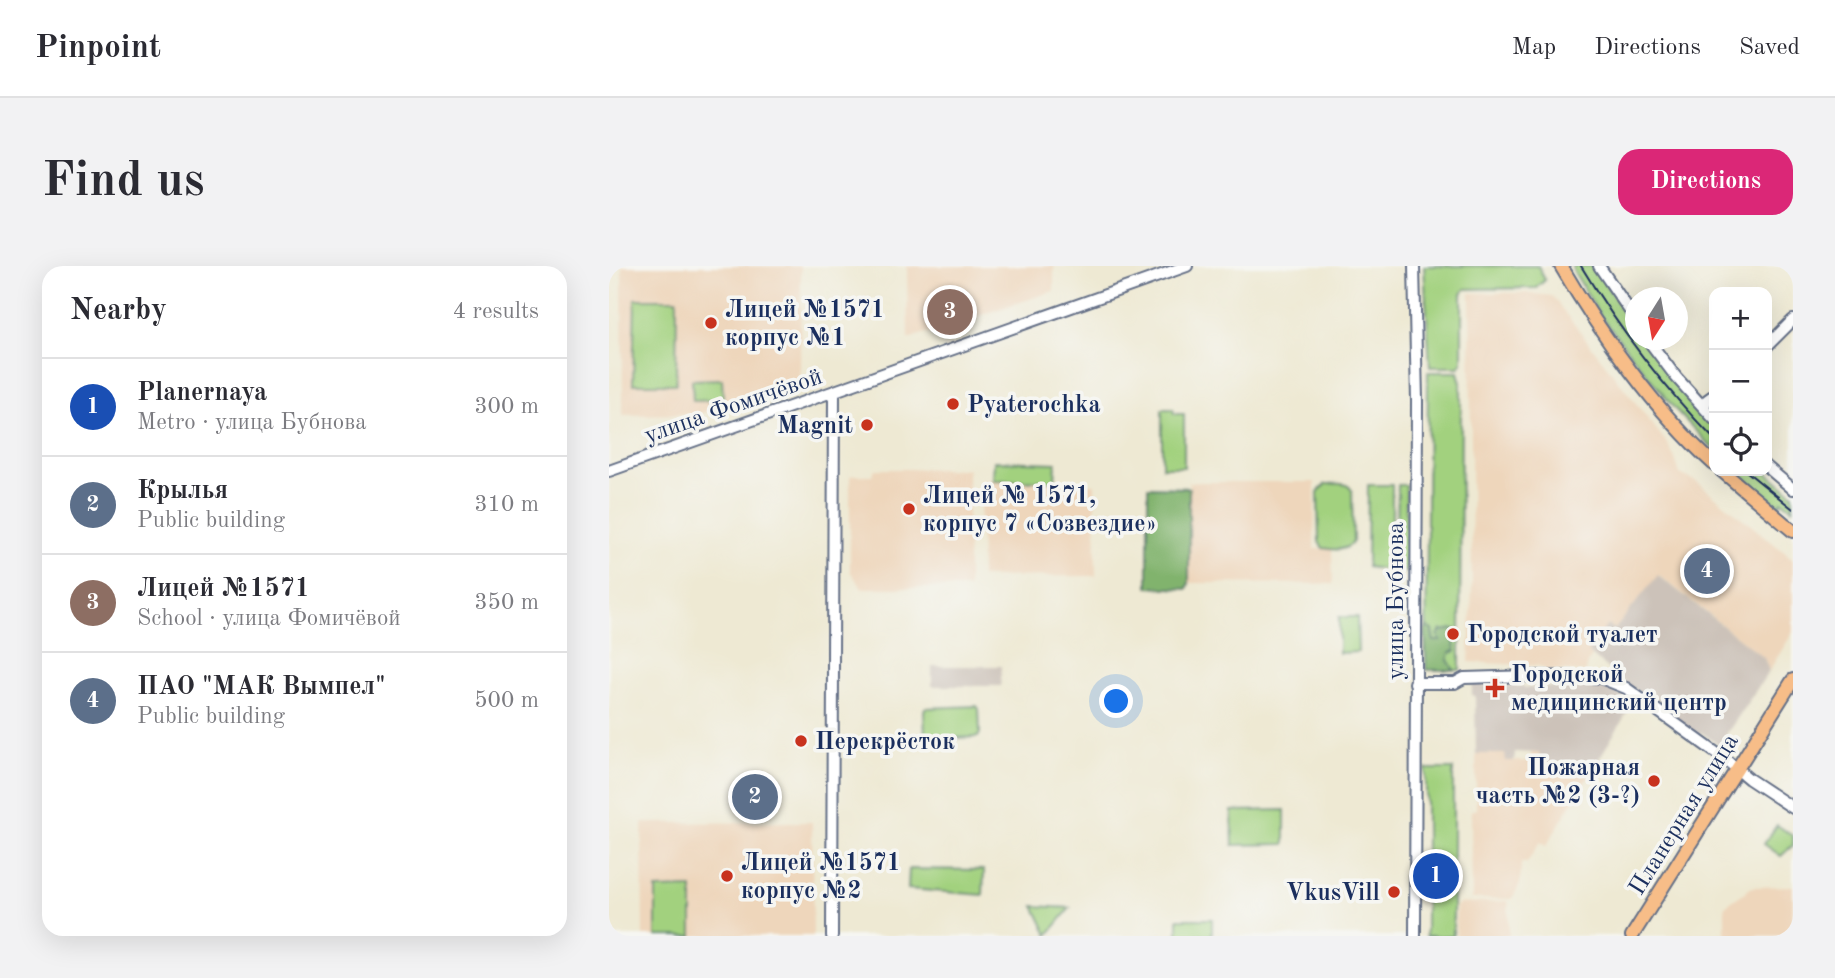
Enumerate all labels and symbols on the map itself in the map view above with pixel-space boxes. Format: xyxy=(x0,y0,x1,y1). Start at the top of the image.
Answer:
pin: 3 xyxy=(927,286,973,338)
north arrow xyxy=(1625,287,1688,350)
place label: Лицей №1571 корпус №1 xyxy=(725,298,885,351)
marker: Лицей №1571 корпус №1 xyxy=(703,315,719,331)
street label: улица Фомичёвой xyxy=(642,365,826,449)
place label: Pyaterochka xyxy=(967,394,1101,418)
marker: Pyaterochka xyxy=(945,396,961,412)
place label: Magnit xyxy=(777,415,853,439)
marker: Magnit xyxy=(859,417,875,433)
place label: Лицей № 1571, корпус 7 «Созвездие» xyxy=(923,484,1157,537)
marker: Лицей № 1571, корпус 7 «Созвездие» xyxy=(901,501,917,517)
street label: улица Бубнова xyxy=(1385,522,1409,680)
pin: 4 xyxy=(1684,545,1730,597)
place label: Городской туалет xyxy=(1467,624,1658,648)
marker: Городской туалет xyxy=(1445,626,1461,642)
place label: Городской медицинский центр xyxy=(1511,664,1727,716)
marker: Городской медицинский центр xyxy=(1485,678,1505,698)
your location xyxy=(1099,684,1133,718)
street label: Планерная улица xyxy=(1625,730,1744,900)
place label: Перекрёсток xyxy=(815,731,955,755)
marker: Перекрёсток xyxy=(793,733,809,749)
place label: Пожарная часть №2 (3-?) xyxy=(1476,757,1640,809)
pin: 2 xyxy=(732,771,778,823)
marker: Пожарная часть №2 (3-?) xyxy=(1646,773,1662,789)
pin: 1 xyxy=(1413,850,1459,902)
place label: Лицей №1571 корпус №2 xyxy=(741,851,901,904)
marker: Лицей №1571 корпус №2 xyxy=(719,868,735,884)
place label: VkusVill xyxy=(1286,882,1380,906)
marker: VkusVill xyxy=(1386,884,1402,900)

